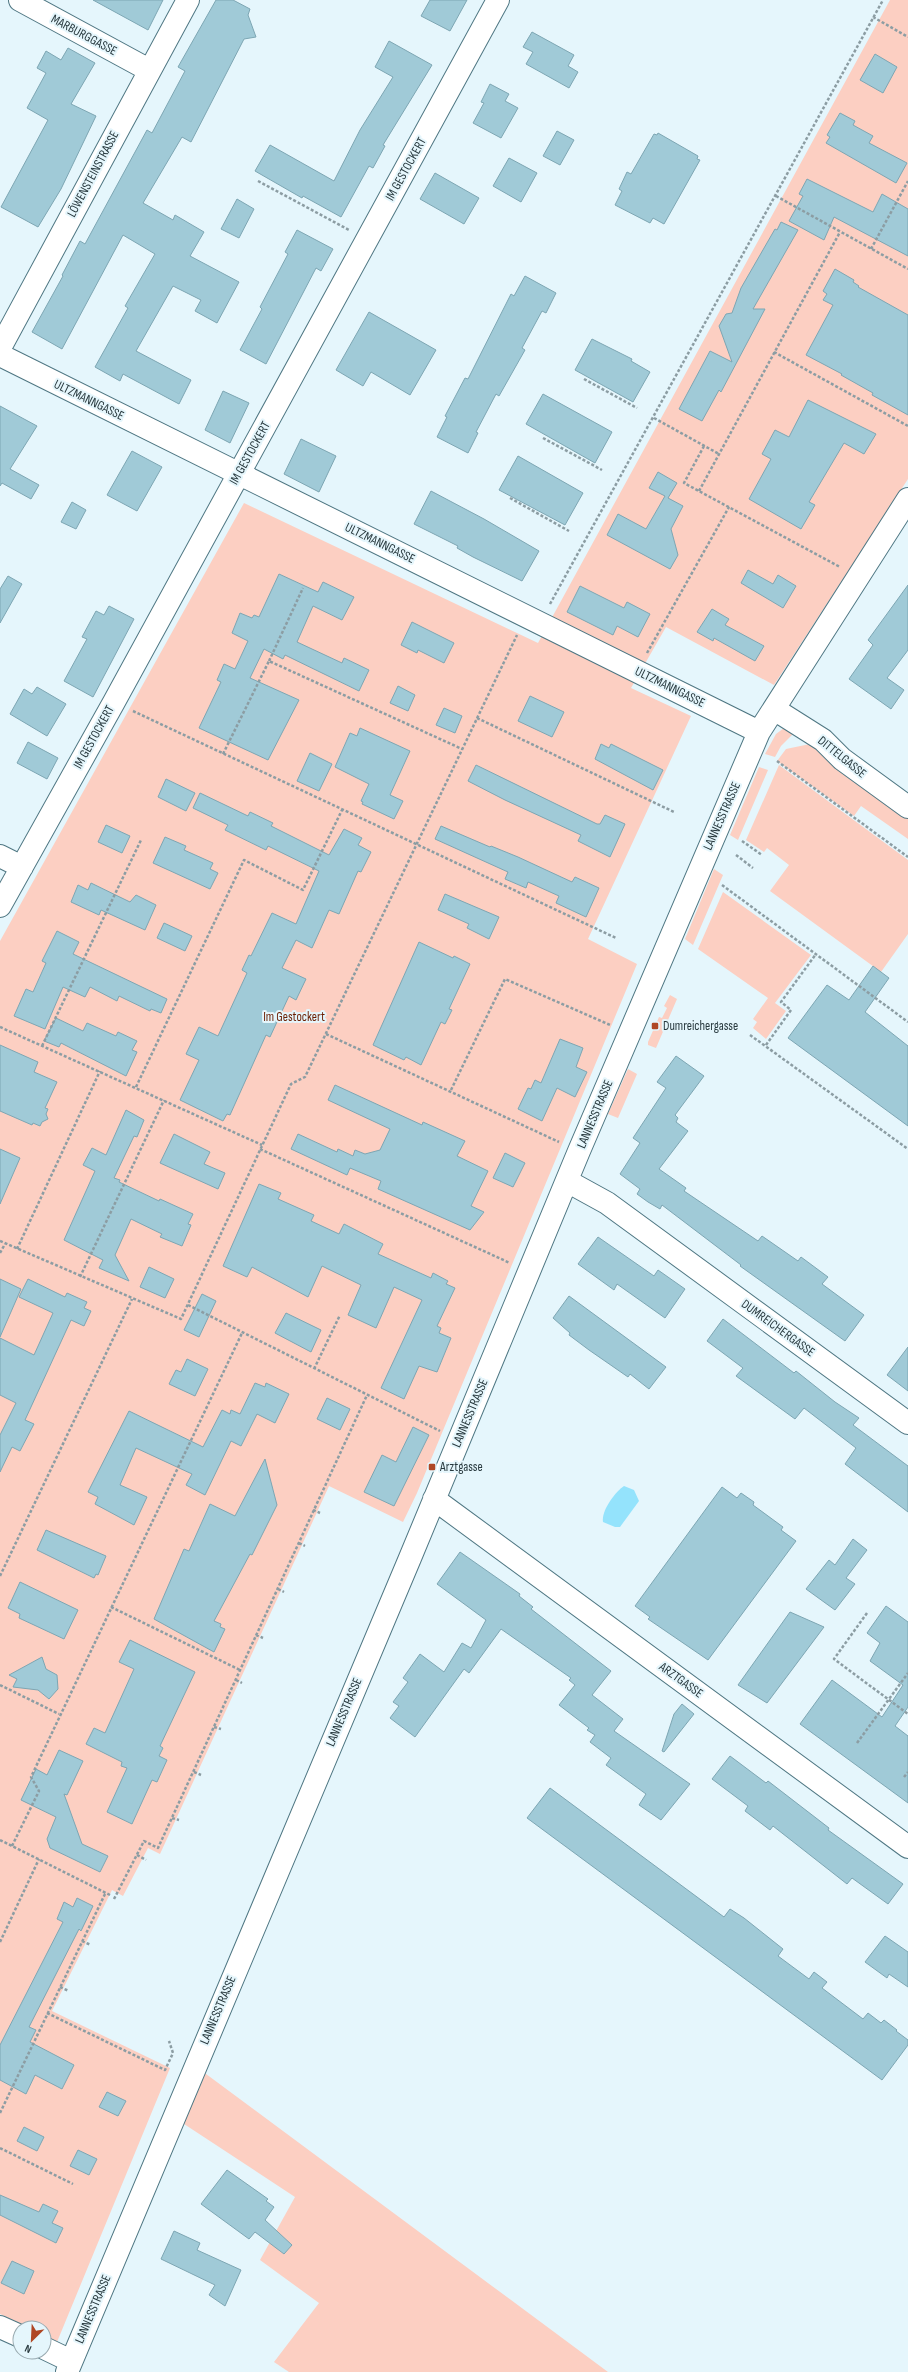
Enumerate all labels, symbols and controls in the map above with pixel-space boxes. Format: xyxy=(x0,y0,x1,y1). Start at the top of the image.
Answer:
street label: MARBURGGASSE xyxy=(48,11,120,59)
street label: LÖWENSTEINSTRASSE xyxy=(63,128,122,220)
street label: IM GESTOCKERT xyxy=(382,135,430,203)
street label: ULTZMANNGASSE xyxy=(51,376,127,424)
street label: IM GESTOCKERT xyxy=(226,419,274,487)
street label: ULTZMANNGASSE xyxy=(342,519,418,567)
street label: ULTZMANNGASSE xyxy=(632,663,708,711)
street label: IM GESTOCKERT xyxy=(70,703,118,771)
street label: DITTELGASSE xyxy=(814,733,870,781)
street label: LANNESSTRASSE xyxy=(700,779,744,853)
park label: Im Gestockert xyxy=(263,1009,325,1025)
place label: Dumreichergasse xyxy=(663,1018,738,1034)
marker: Dumreichergasse xyxy=(650,1021,660,1031)
street label: LANNESSTRASSE xyxy=(573,1077,617,1151)
street label: DUMREICHERGASSE xyxy=(738,1296,818,1360)
street label: LANNESSTRASSE xyxy=(448,1376,492,1450)
place label: Arztgasse xyxy=(439,1459,483,1475)
marker: Arztgasse xyxy=(427,1462,437,1472)
street label: ARZTGASSE xyxy=(655,1658,706,1701)
street label: LANNESSTRASSE xyxy=(322,1675,366,1749)
street label: LANNESSTRASSE xyxy=(196,1973,240,2047)
street label: LANNESSTRASSE xyxy=(71,2272,115,2346)
north arrow xyxy=(12,2320,52,2360)
text: N xyxy=(23,2341,33,2356)

